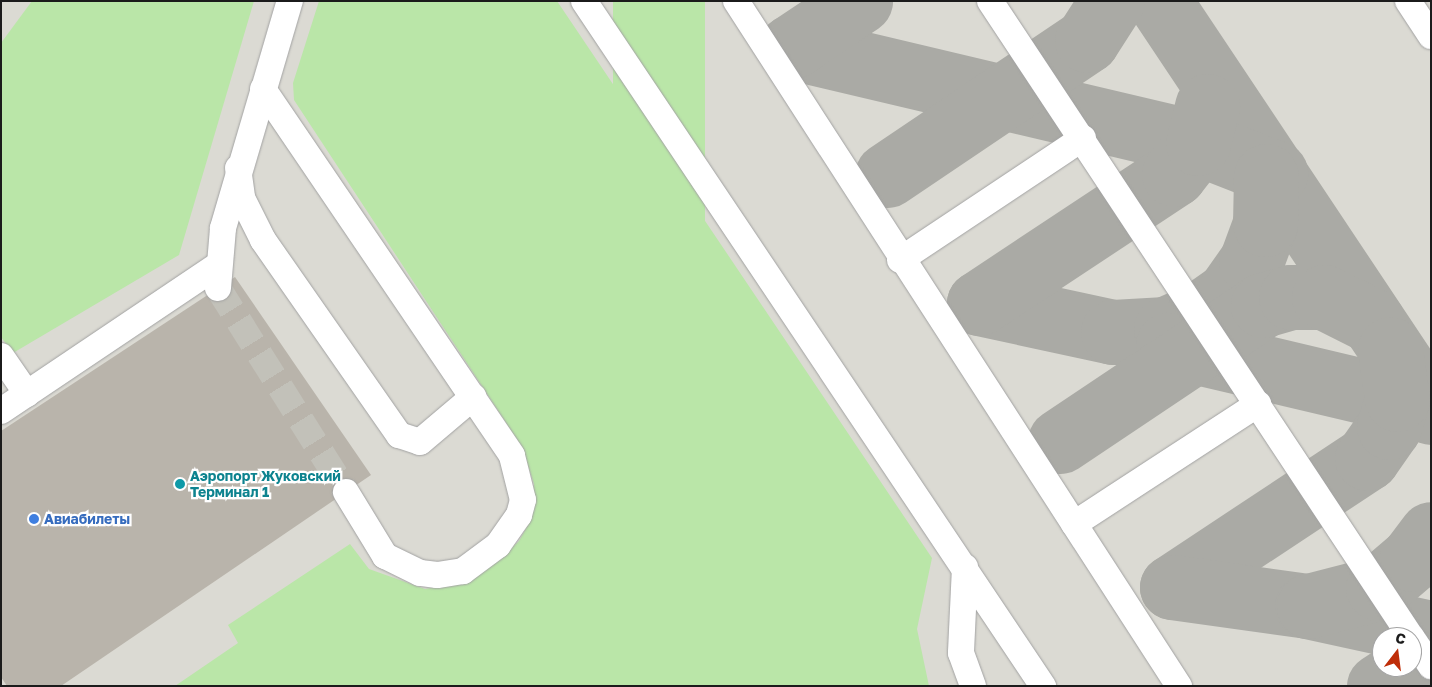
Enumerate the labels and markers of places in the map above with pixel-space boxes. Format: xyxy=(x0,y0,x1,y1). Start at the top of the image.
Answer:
place label: Аэропорт Жуковский Терминал 1 xyxy=(190,468,341,501)
marker: Аэропорт Жуковский Терминал 1 xyxy=(174,478,186,490)
place label: Авиабилеты xyxy=(44,511,130,527)
marker: Авиабилеты xyxy=(28,513,40,525)

